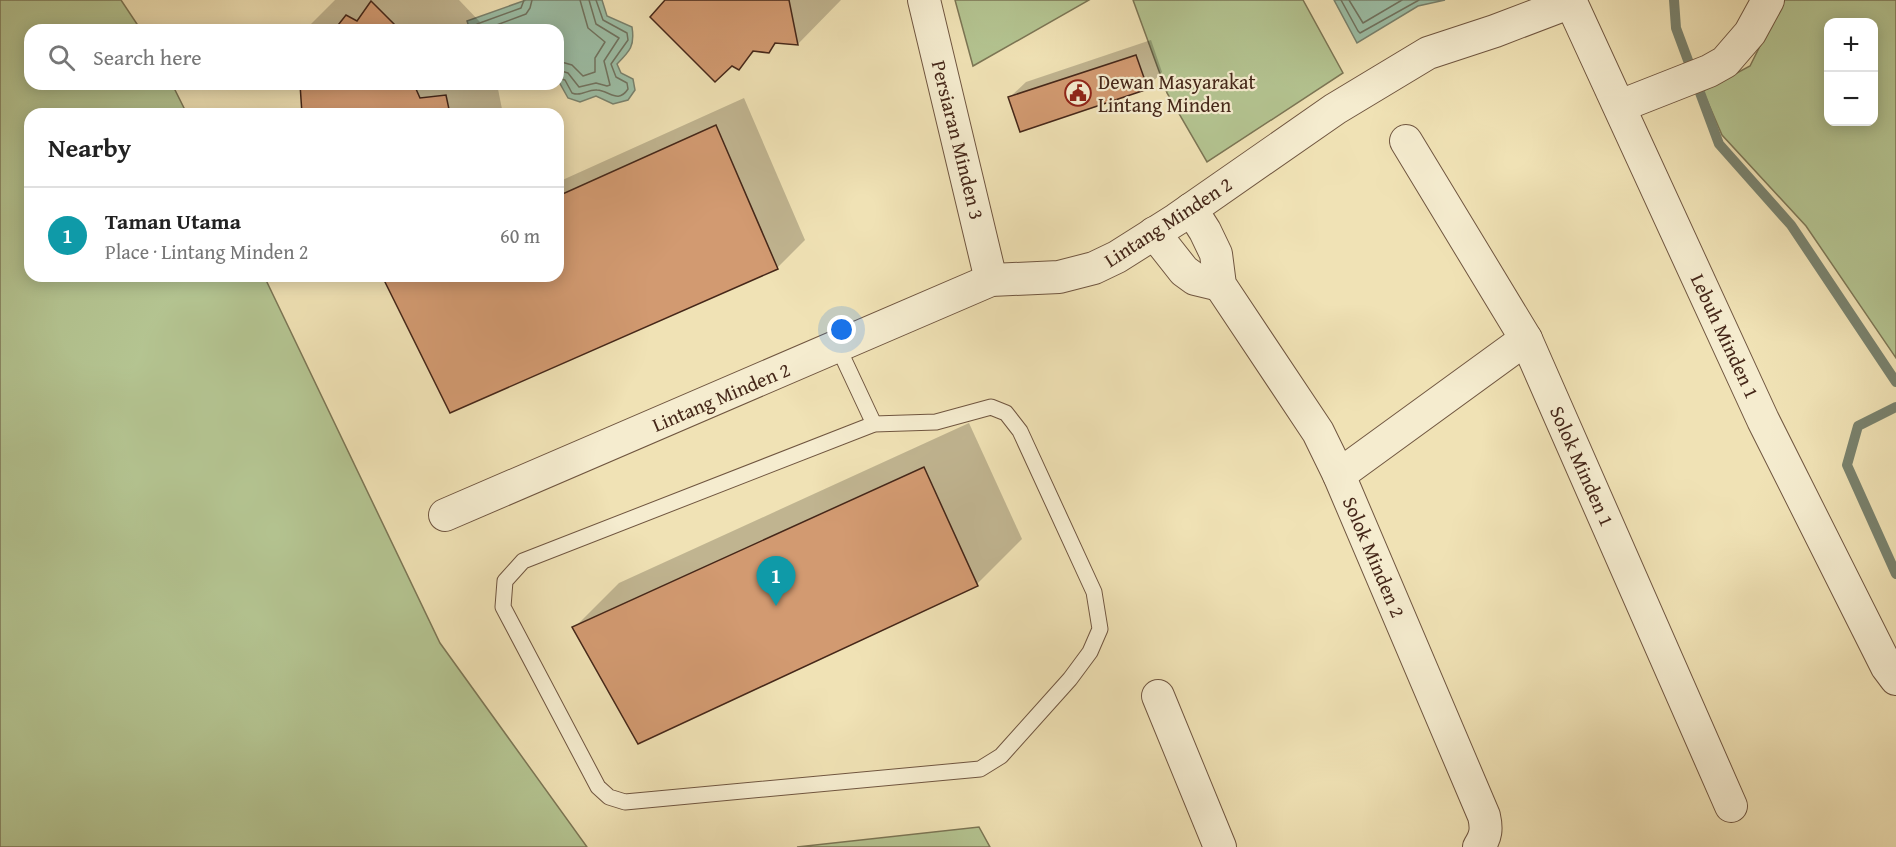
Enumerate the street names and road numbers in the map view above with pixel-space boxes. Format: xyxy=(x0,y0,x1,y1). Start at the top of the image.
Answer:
street label: Persiaran Minden 3 xyxy=(925,57,992,223)
street label: Lintang Minden 2 xyxy=(1098,169,1237,274)
street label: Lebuh Minden 1 xyxy=(1684,269,1767,403)
street label: Lintang Minden 2 xyxy=(647,354,794,439)
street label: Solok Minden 1 xyxy=(1543,401,1622,531)
street label: Solok Minden 2 xyxy=(1336,492,1413,622)

